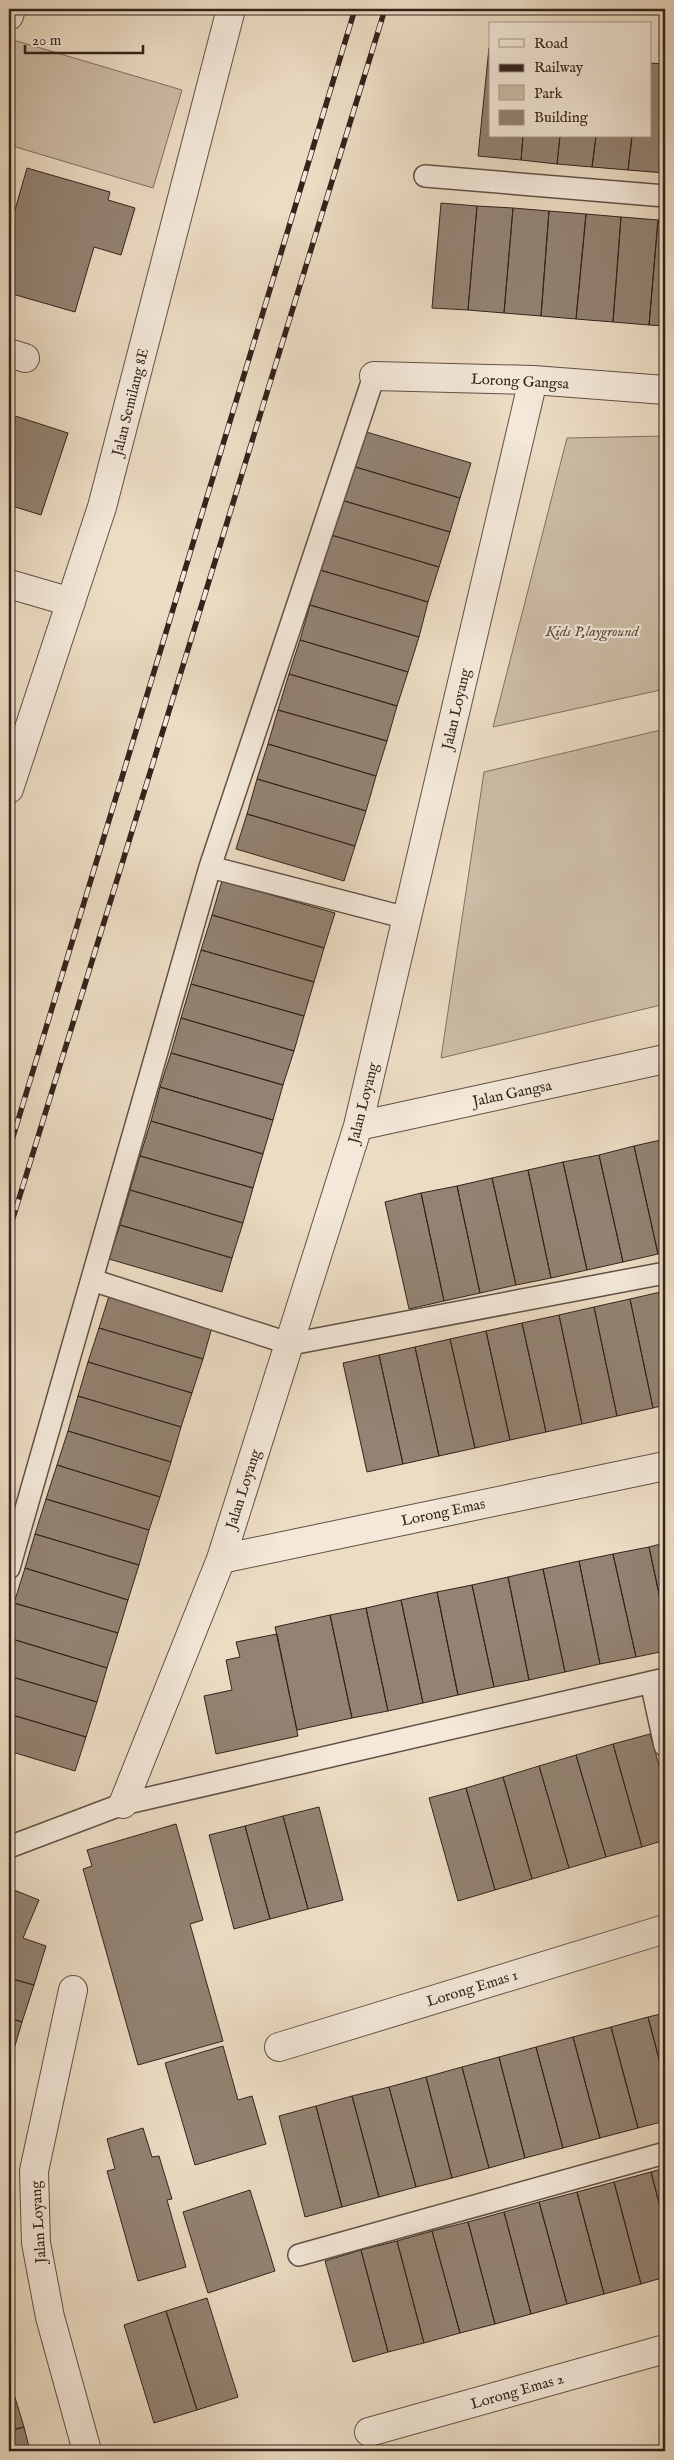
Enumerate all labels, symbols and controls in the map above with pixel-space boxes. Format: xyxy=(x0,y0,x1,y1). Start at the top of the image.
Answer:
scale bar xyxy=(25,22,142,54)
legend xyxy=(489,22,652,138)
text: 20 m xyxy=(32,31,62,50)
text: Road xyxy=(534,34,569,53)
text: Railway xyxy=(534,58,584,77)
text: Park xyxy=(534,84,564,103)
text: Building xyxy=(534,108,589,127)
street label: Jalan Semilang 8E xyxy=(107,346,153,460)
street label: Lorong Gangsa xyxy=(470,369,570,394)
park label: Kids P,layground xyxy=(545,622,639,642)
street label: Jalan Loyang xyxy=(437,666,475,753)
street label: Jalan Loyang xyxy=(344,1060,383,1147)
street label: Jalan Gangsa xyxy=(469,1076,554,1112)
street label: Jalan Loyang xyxy=(221,1446,266,1533)
street label: Lorong Emas xyxy=(399,1494,487,1531)
street label: Lorong Emas 1 xyxy=(424,1966,520,2011)
street label: Jalan Loyang xyxy=(26,2179,51,2266)
street label: Lorong Emas 2 xyxy=(468,2369,566,2414)

